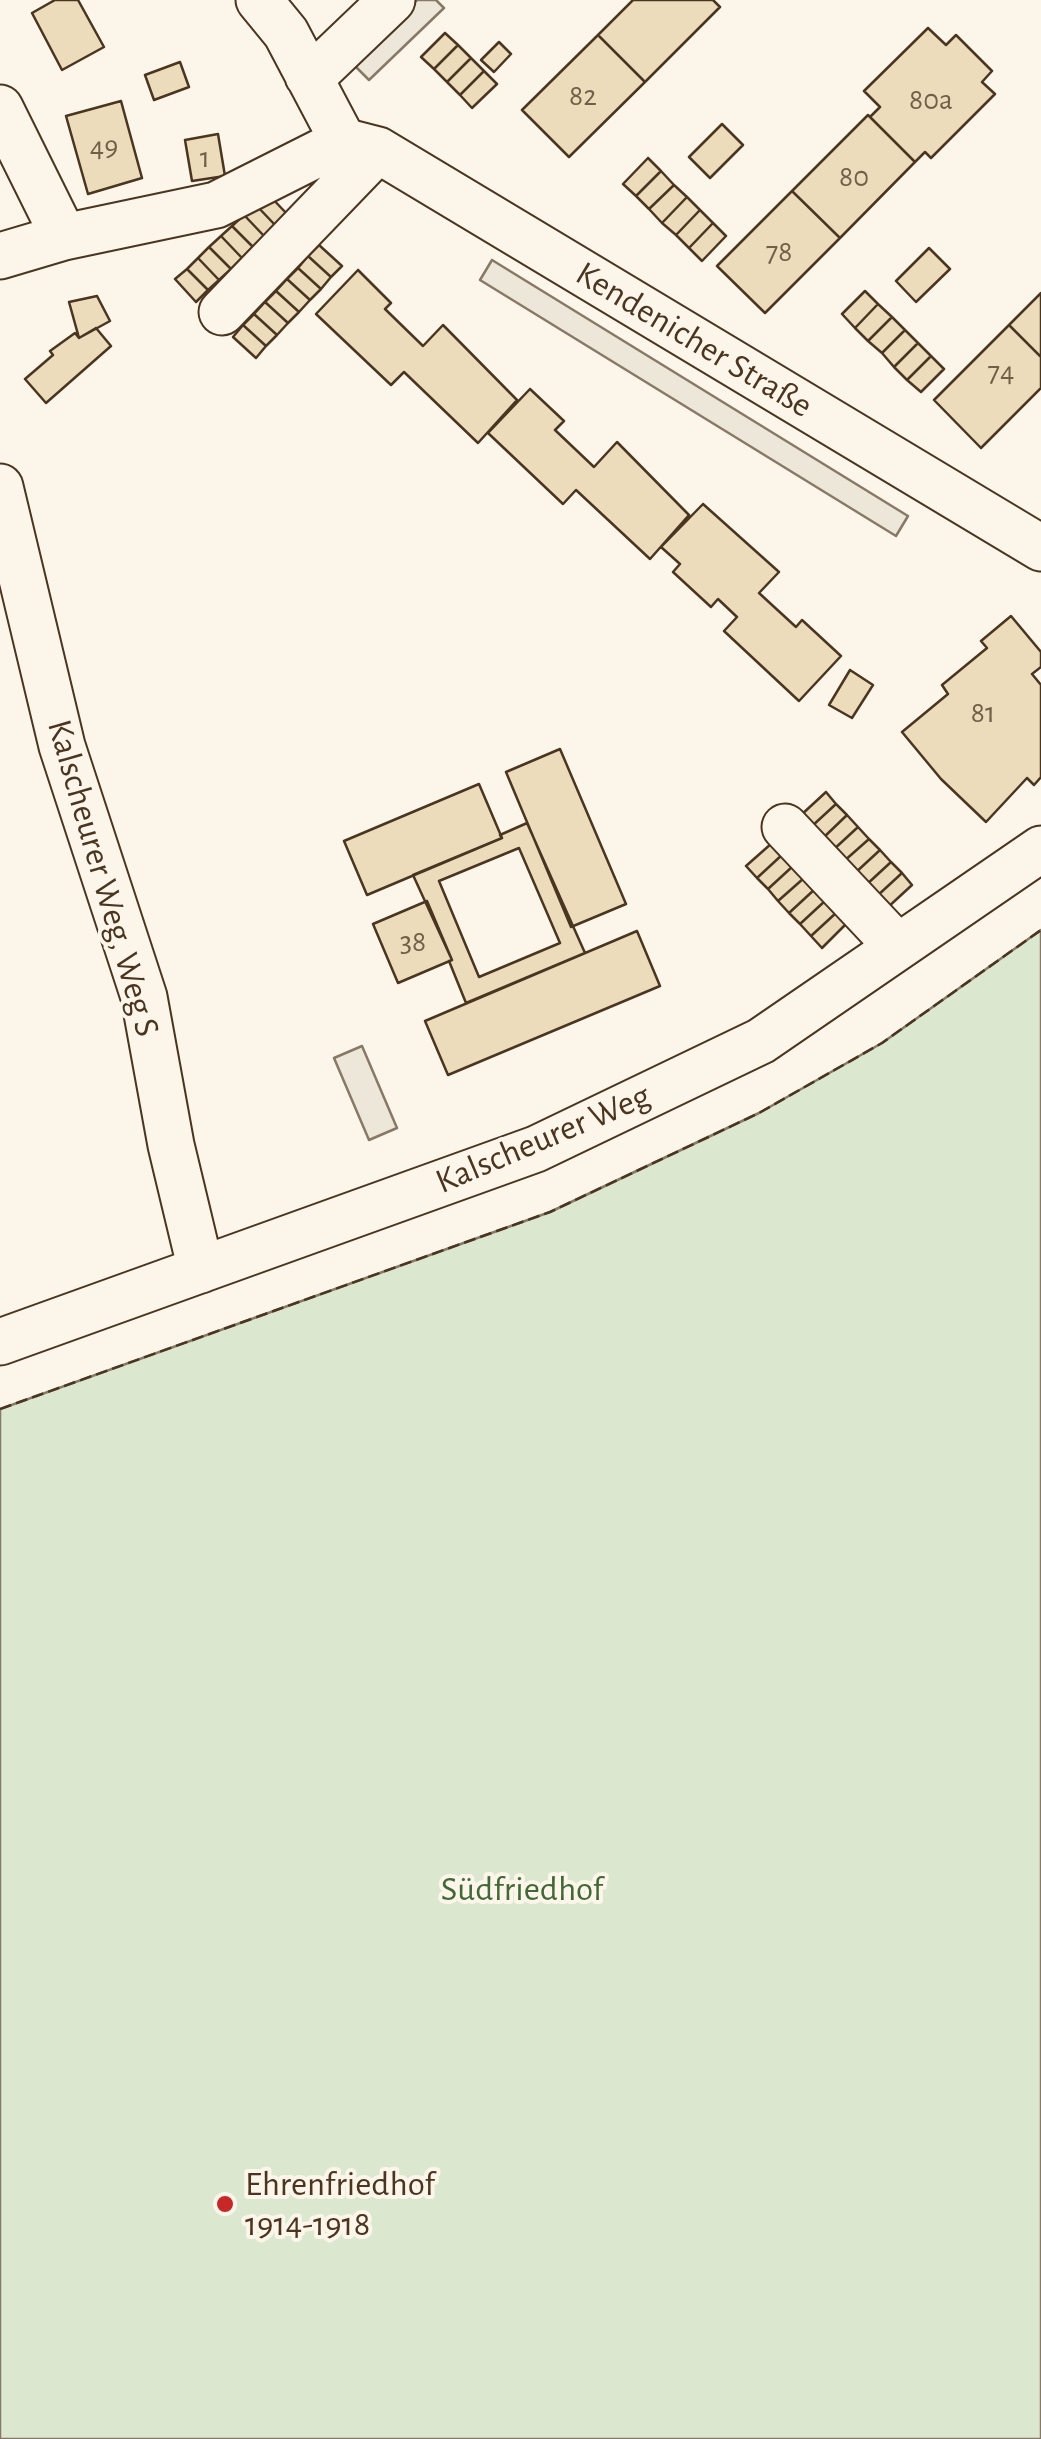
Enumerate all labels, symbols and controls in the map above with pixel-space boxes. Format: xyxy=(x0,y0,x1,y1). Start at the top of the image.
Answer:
house number: 82 xyxy=(569,78,597,114)
house number: 80a xyxy=(909,82,953,118)
house number: 49 xyxy=(90,129,118,165)
house number: 1 xyxy=(200,140,210,176)
house number: 80 xyxy=(839,159,869,195)
house number: 78 xyxy=(766,234,792,270)
street label: Kendenicher Straße xyxy=(568,253,820,427)
house number: 74 xyxy=(988,354,1014,390)
house number: 81 xyxy=(971,695,995,731)
street label: Kalscheurer Weg, Weg S xyxy=(38,715,168,1041)
house number: 38 xyxy=(400,924,426,960)
street label: Kalscheurer Weg xyxy=(429,1075,657,1203)
park label: Südfriedhof xyxy=(441,1868,603,1910)
place label: Ehrenfriedhof 1914-1918 xyxy=(245,2163,435,2245)
marker: Ehrenfriedhof 1914-1918 xyxy=(214,2193,236,2215)

